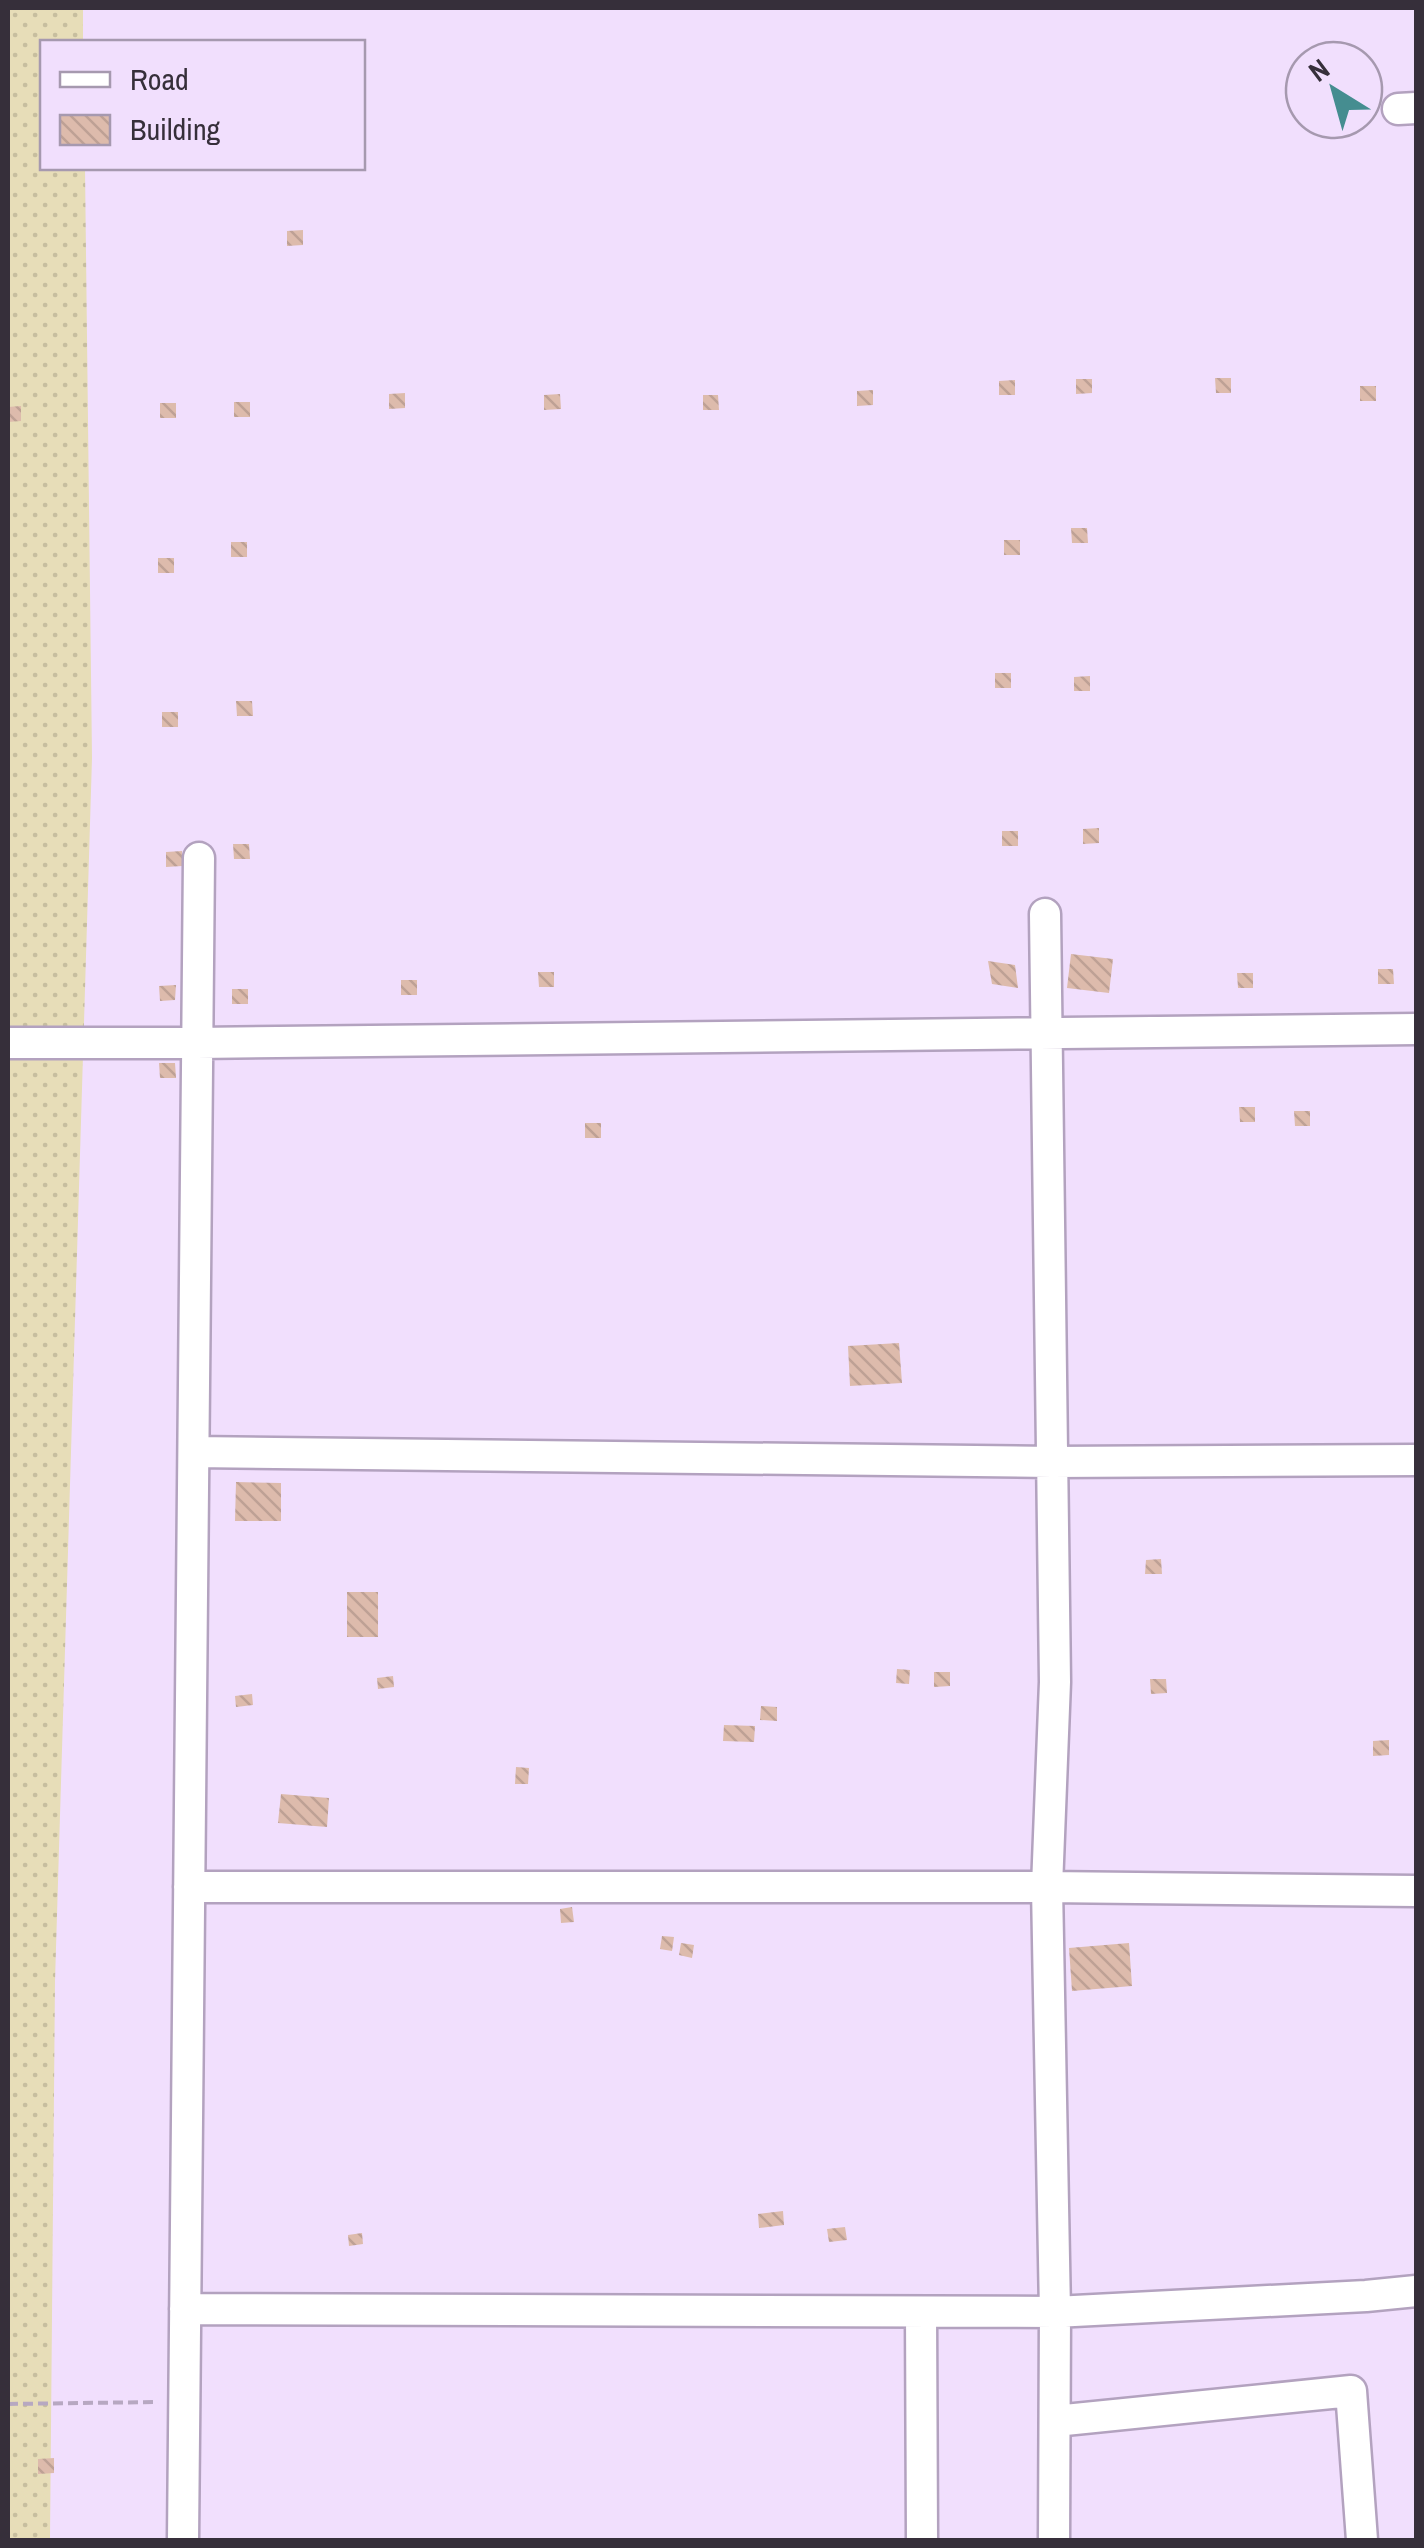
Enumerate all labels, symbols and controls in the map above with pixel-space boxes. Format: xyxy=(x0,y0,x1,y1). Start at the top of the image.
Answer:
legend xyxy=(40,40,365,170)
north arrow xyxy=(1284,40,1384,140)
text: N xyxy=(1301,50,1337,90)
text: Road xyxy=(130,59,189,99)
text: Building xyxy=(130,109,221,149)

